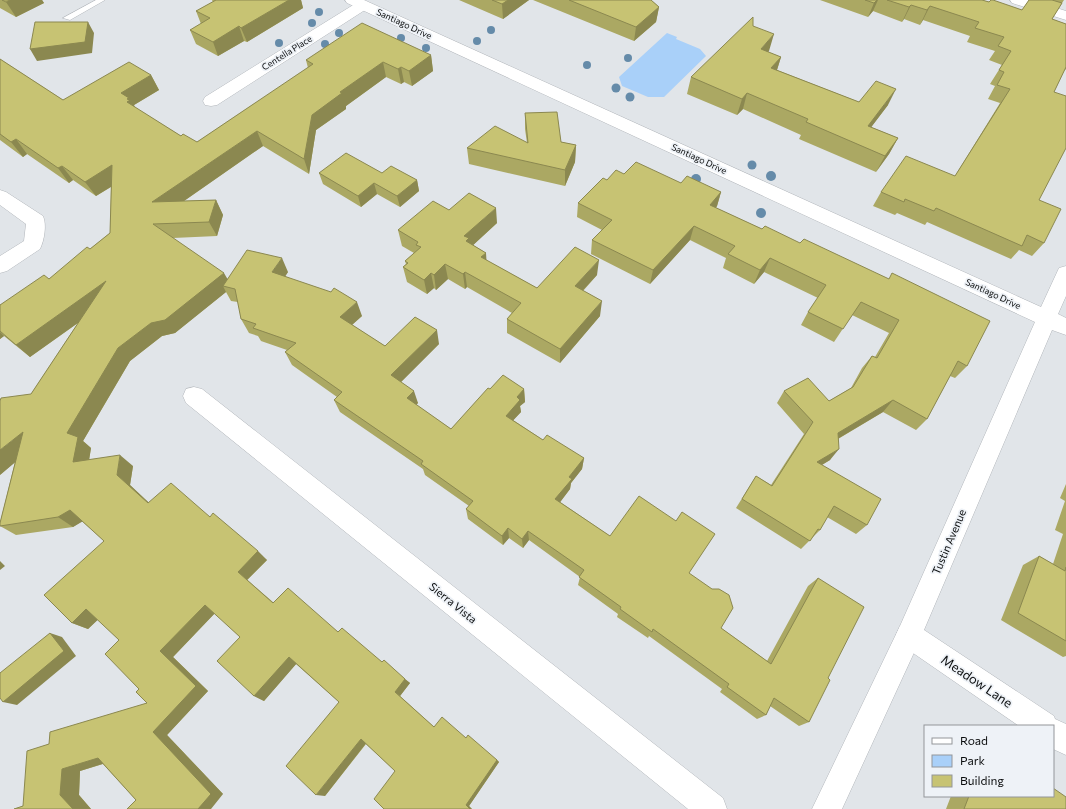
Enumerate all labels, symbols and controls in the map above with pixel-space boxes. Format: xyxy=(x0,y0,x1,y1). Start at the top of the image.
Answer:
street label: Santiago Drive xyxy=(375,6,434,41)
street label: Centella Place xyxy=(260,33,314,72)
street label: Santiago Drive xyxy=(670,141,729,176)
street label: Santiago Drive xyxy=(964,276,1023,311)
street label: Tustin Avenue xyxy=(929,507,968,576)
street label: Sierra Vista xyxy=(427,580,480,626)
street label: Meadow Lane xyxy=(938,651,1016,711)
legend xyxy=(924,725,1054,797)
text: Road xyxy=(960,733,988,747)
text: Park xyxy=(960,753,986,767)
text: Building xyxy=(960,773,1004,787)

